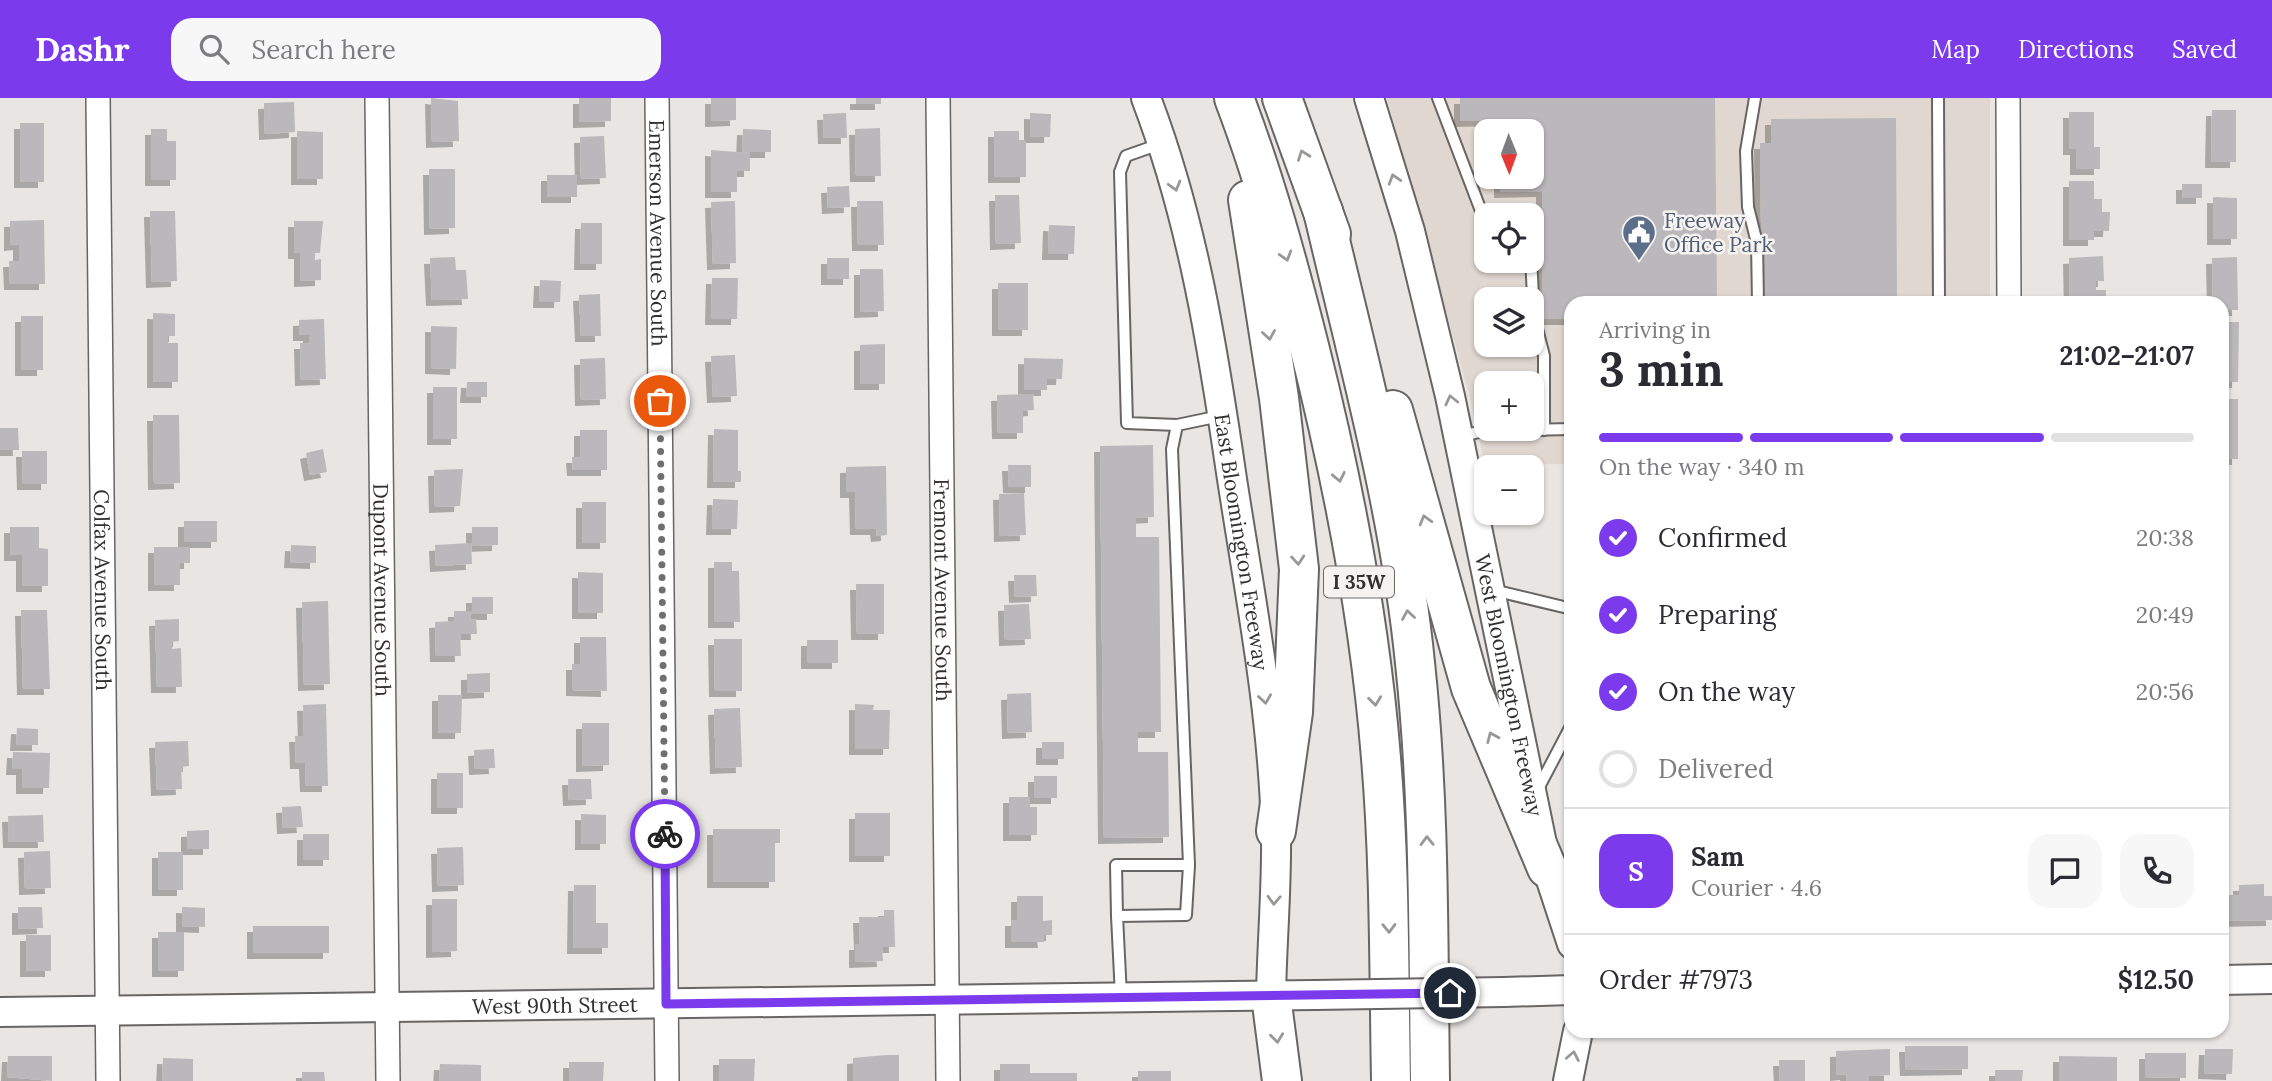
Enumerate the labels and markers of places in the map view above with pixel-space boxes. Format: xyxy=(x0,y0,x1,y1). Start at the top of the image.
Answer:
place label: Freeway Office Park xyxy=(1664,207,1773,258)
public building icon: Freeway Office Park xyxy=(1620,213,1658,262)
pin xyxy=(630,371,690,431)
pin xyxy=(1420,963,1480,1023)

